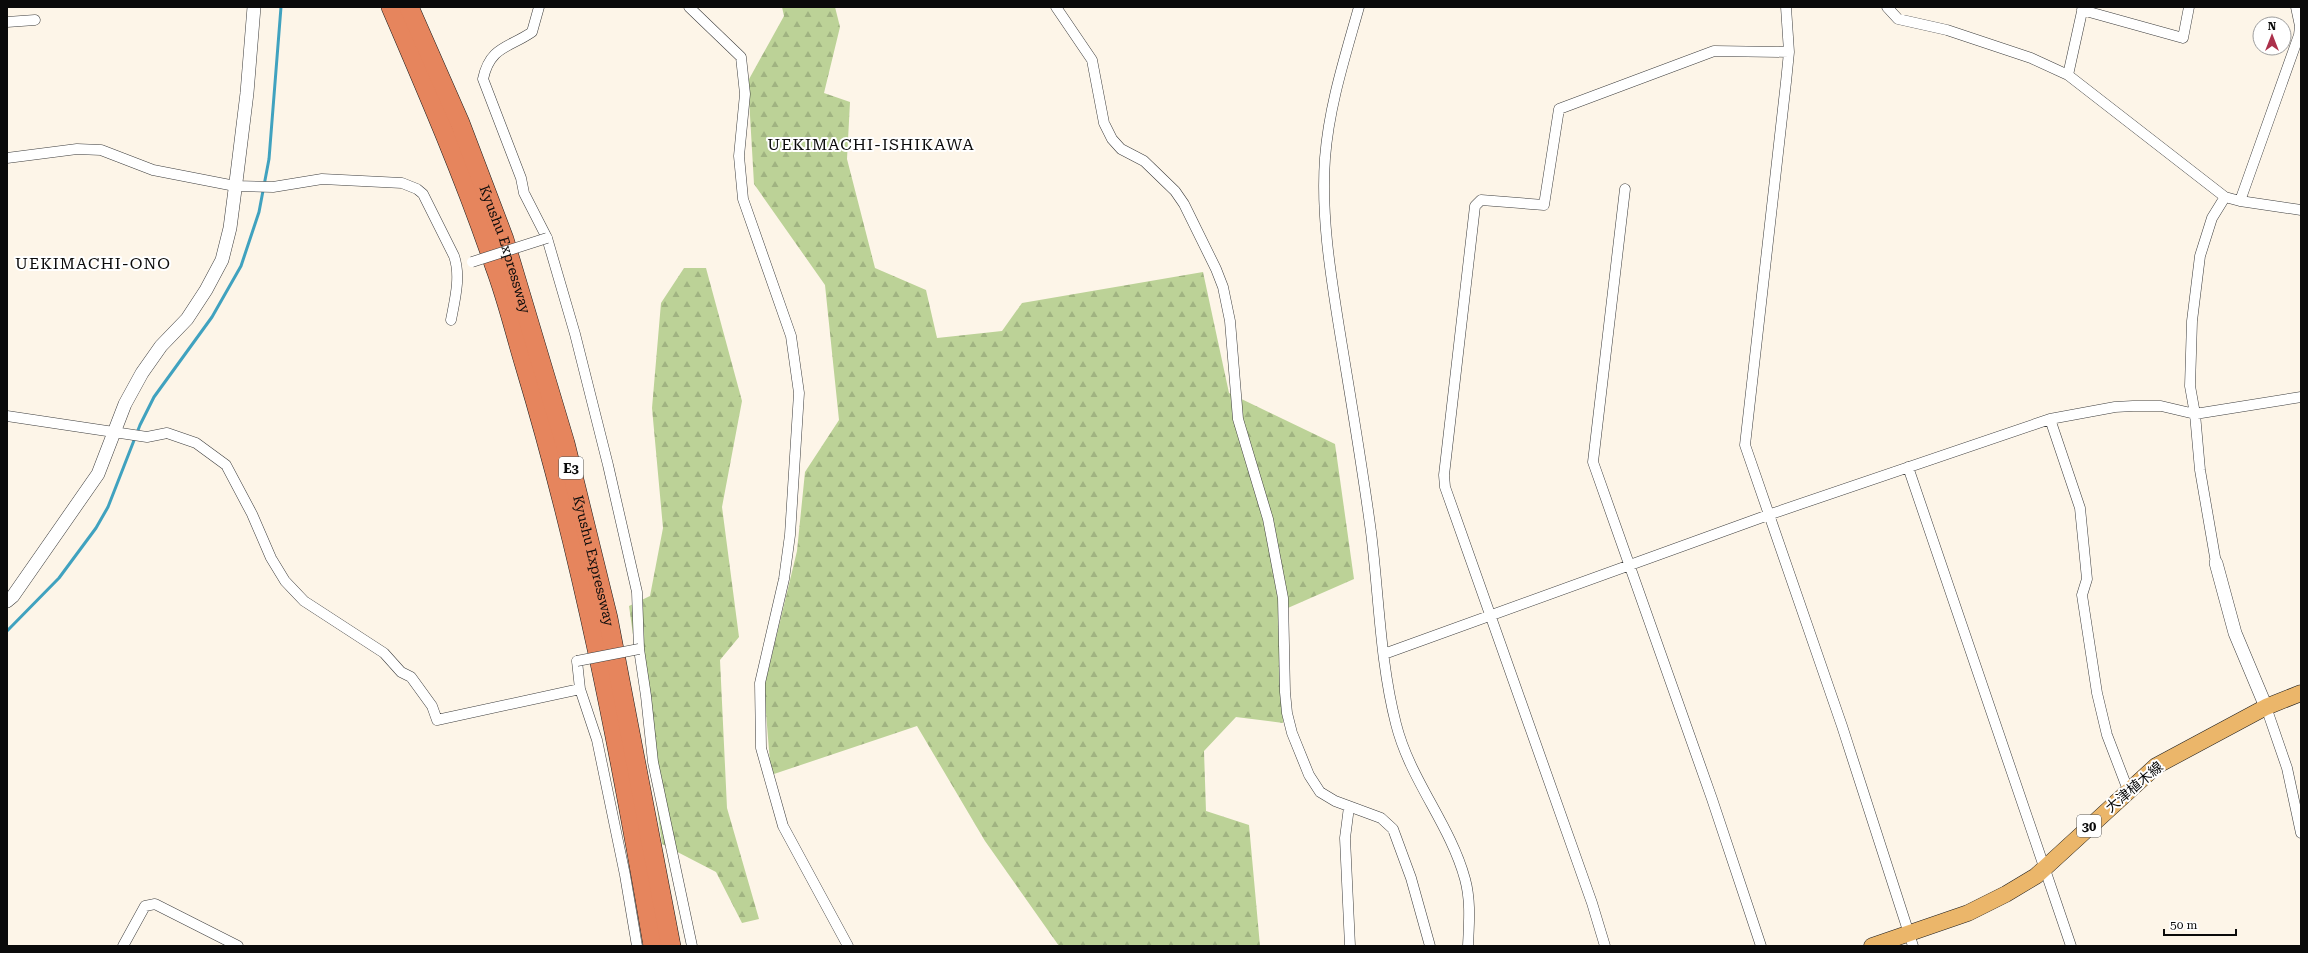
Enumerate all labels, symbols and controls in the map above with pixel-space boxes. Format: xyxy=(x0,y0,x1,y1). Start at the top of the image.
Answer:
north arrow xyxy=(2252,16,2292,56)
text: N xyxy=(2268,20,2277,33)
district label: UEKIMACHI-ISHIKAWA xyxy=(767,135,975,154)
street label: Kyushu Expressway xyxy=(476,183,534,316)
district label: UEKIMACHI-ONO xyxy=(15,254,171,273)
road number: E3 xyxy=(559,457,583,479)
street label: Kyushu Expressway xyxy=(570,494,618,628)
street label: 大津植木線 xyxy=(2102,758,2166,816)
road number: 30 xyxy=(2077,815,2101,837)
scale bar xyxy=(2164,911,2236,937)
text: 50 m xyxy=(2170,918,2197,932)

